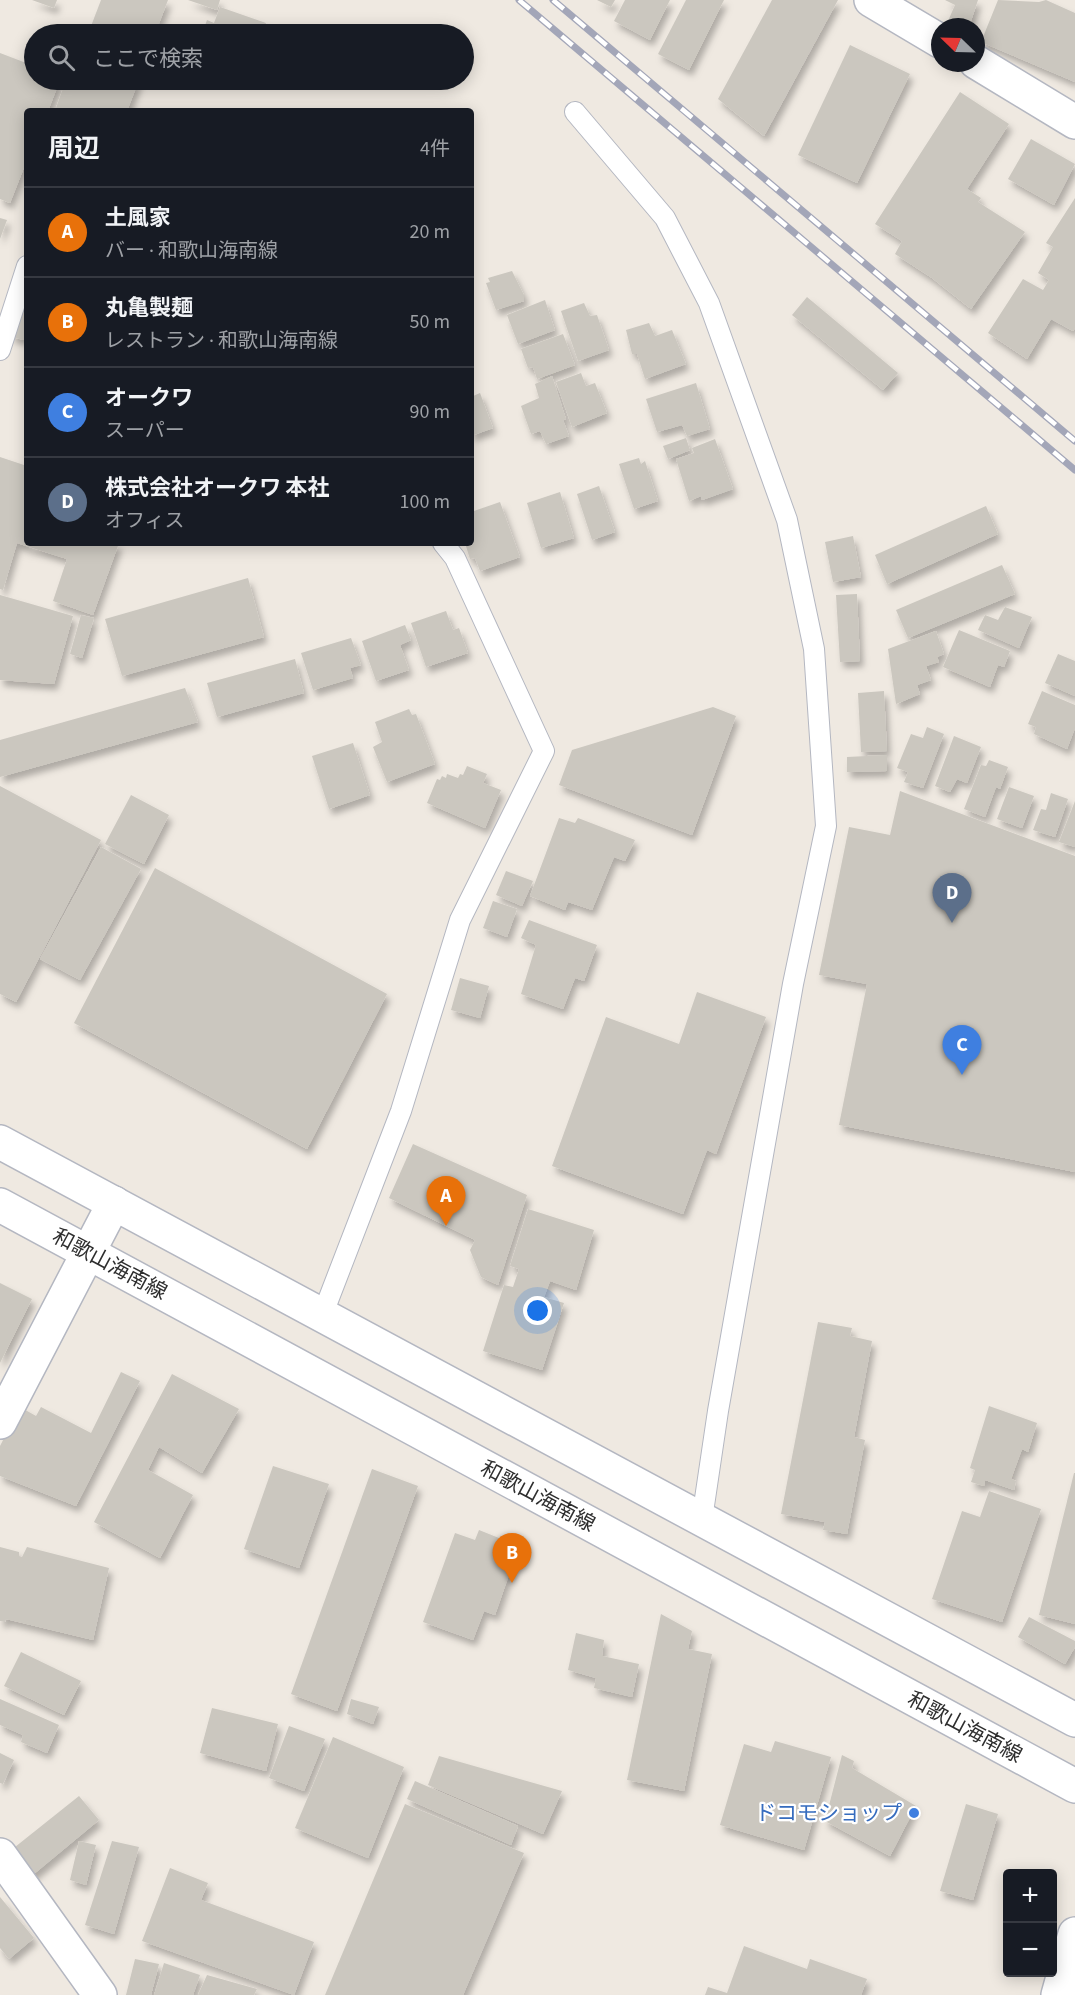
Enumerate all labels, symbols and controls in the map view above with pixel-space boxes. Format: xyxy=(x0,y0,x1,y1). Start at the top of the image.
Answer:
north arrow xyxy=(931,18,985,72)
search box xyxy=(24,24,474,90)
icon: search xyxy=(45,41,78,74)
text: ここで検索 xyxy=(93,43,203,75)
text: 周辺 xyxy=(48,130,100,167)
text: 4件 xyxy=(420,135,450,163)
text: 土風家 xyxy=(105,202,171,234)
text: A xyxy=(62,218,73,246)
text: 20 m xyxy=(410,218,450,246)
text: バー · 和歌山海南線 xyxy=(105,237,278,265)
text: 丸亀製麺 xyxy=(105,292,193,324)
text: B xyxy=(61,308,74,336)
text: 50 m xyxy=(410,308,450,336)
text: レストラン · 和歌山海南線 xyxy=(105,327,338,355)
text: オークワ xyxy=(105,382,193,414)
text: C xyxy=(62,398,73,426)
text: 90 m xyxy=(410,398,450,426)
text: スーパー xyxy=(105,417,185,445)
text: 株式会社オークワ 本社 xyxy=(105,472,329,504)
text: D xyxy=(61,488,74,516)
text: 100 m xyxy=(400,488,450,516)
text: オフィス xyxy=(105,507,185,535)
pin: D xyxy=(932,874,972,923)
pin: C xyxy=(942,1026,982,1075)
pin: A xyxy=(426,1176,466,1226)
street label: 和歌山海南線 xyxy=(47,1221,173,1307)
your location xyxy=(523,1296,552,1325)
street label: 和歌山海南線 xyxy=(475,1453,601,1539)
pin: B xyxy=(492,1534,532,1583)
street label: 和歌山海南線 xyxy=(902,1684,1028,1770)
place label: ドコモショップ xyxy=(755,1798,902,1828)
marker: ドコモショップ xyxy=(907,1806,921,1820)
map controls xyxy=(1003,1869,1057,1977)
button: + xyxy=(1003,1869,1057,1923)
button: − xyxy=(1003,1923,1057,1977)

